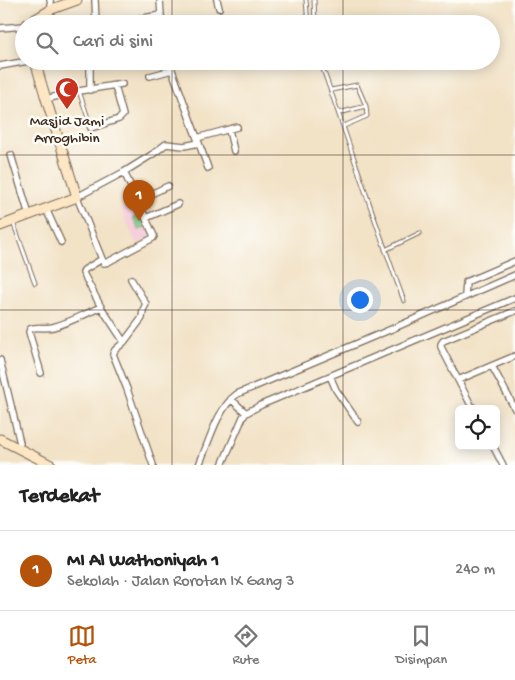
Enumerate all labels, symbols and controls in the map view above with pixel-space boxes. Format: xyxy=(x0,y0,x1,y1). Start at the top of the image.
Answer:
search box xyxy=(15,15,500,70)
icon: search xyxy=(33,29,61,57)
text: Cari di sini xyxy=(73,31,153,54)
mosque icon: Masjid Jami Arroghibin xyxy=(54,76,80,110)
place label: Masjid Jami Arroghibin xyxy=(30,113,104,148)
pin: 1 xyxy=(123,180,155,221)
your location xyxy=(347,287,373,313)
map controls xyxy=(455,405,500,450)
button: locate xyxy=(455,405,500,450)
text: Terdekat xyxy=(20,485,99,510)
text: MI Al Wathoniyah 1 xyxy=(67,550,219,573)
text: 1 xyxy=(33,561,39,580)
text: 240 m xyxy=(455,561,495,580)
text: Sekolah · Jalan Rorotan IX Gang 3 xyxy=(67,573,294,592)
tab: Peta xyxy=(68,622,96,669)
tab: Rute xyxy=(232,622,260,669)
tab: Disimpan xyxy=(396,622,447,669)

